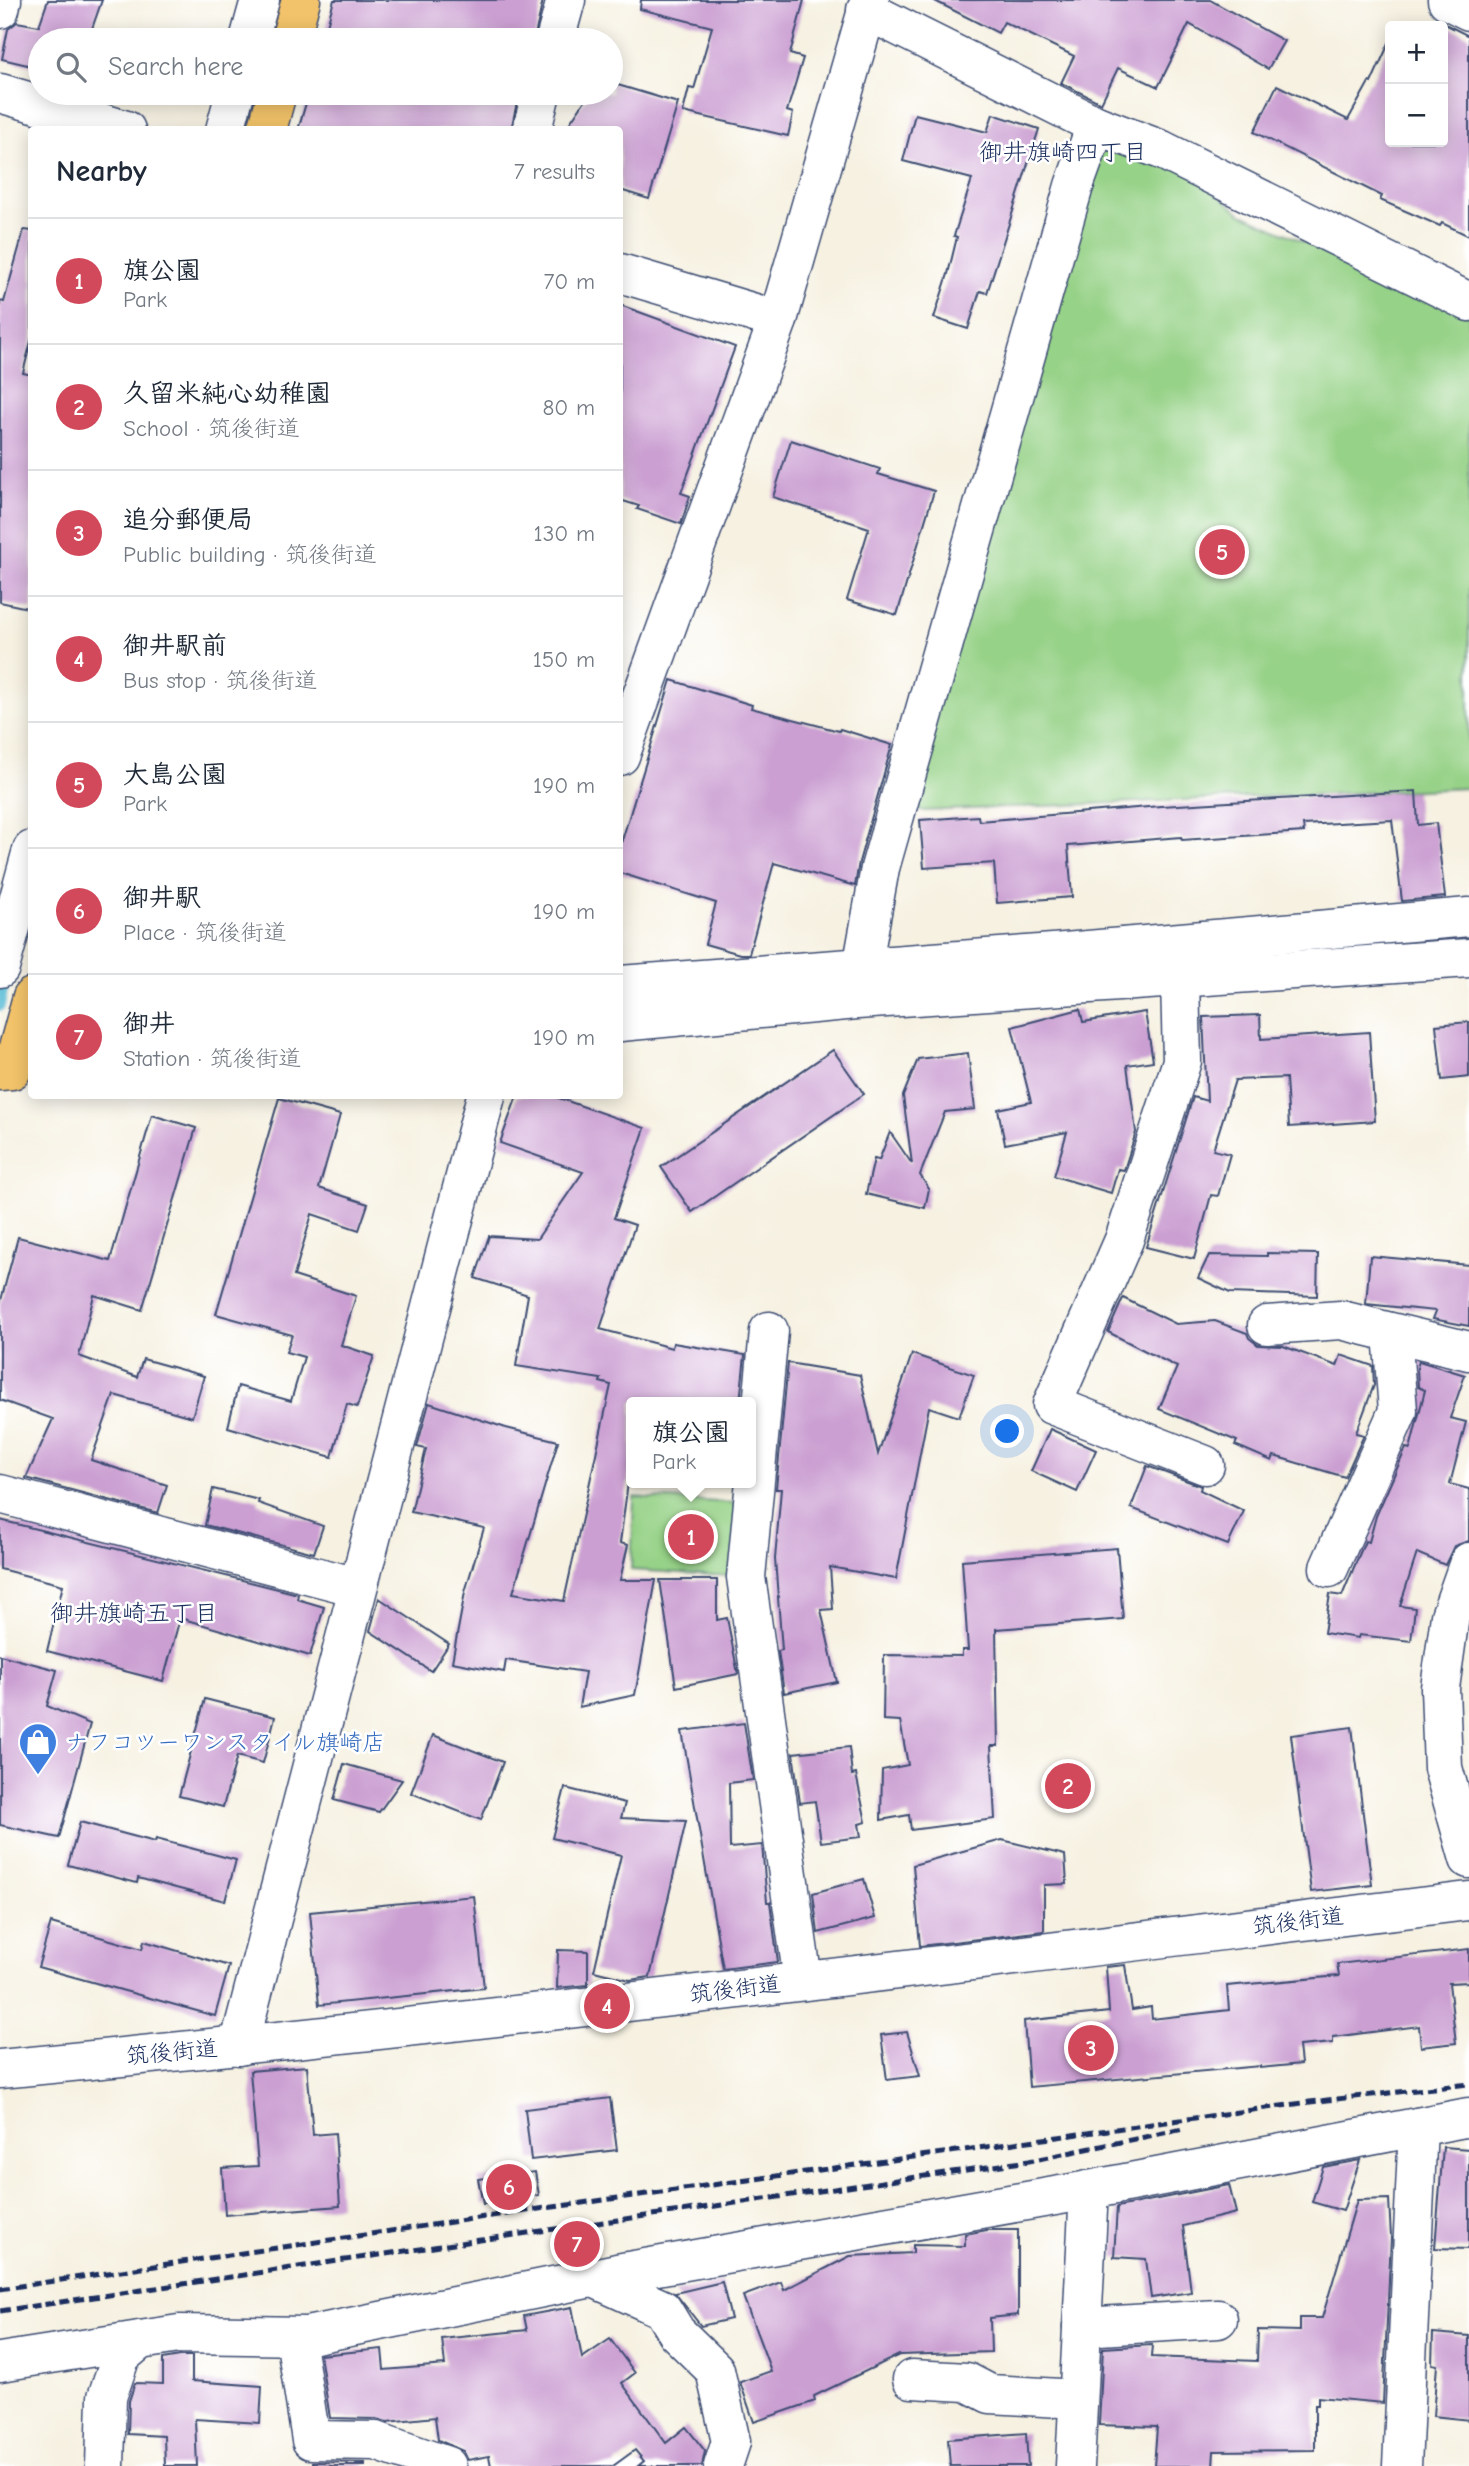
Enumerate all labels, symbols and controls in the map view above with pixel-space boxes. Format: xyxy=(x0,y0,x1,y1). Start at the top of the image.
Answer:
map controls xyxy=(1385,21,1448,147)
button: + xyxy=(1385,21,1448,84)
search box xyxy=(28,28,623,105)
icon: search xyxy=(52,48,90,86)
text: Search here xyxy=(108,52,243,82)
button: − xyxy=(1385,84,1448,147)
district label: 御井旗崎四丁目 xyxy=(979,138,1147,166)
text: Nearby xyxy=(56,154,147,189)
text: 7 results xyxy=(514,158,595,185)
text: 旗公園 xyxy=(123,256,201,286)
text: 1 xyxy=(74,268,84,295)
text: 70 m xyxy=(543,268,595,295)
text: Park xyxy=(123,286,167,313)
text: 久留米純心幼稚園 xyxy=(123,379,331,409)
text: 2 xyxy=(73,394,85,421)
text: 80 m xyxy=(542,394,595,421)
text: School · 筑後街道 xyxy=(123,415,300,442)
text: 追分郵便局 xyxy=(123,505,253,535)
text: 3 xyxy=(73,520,85,547)
text: 130 m xyxy=(534,520,595,547)
pin: 5 xyxy=(1199,526,1245,578)
text: Public building · 筑後街道 xyxy=(123,541,377,568)
text: 御井駅前 xyxy=(123,631,227,661)
text: 4 xyxy=(74,646,84,673)
text: 150 m xyxy=(533,646,595,673)
text: Bus stop · 筑後街道 xyxy=(123,667,318,694)
text: 大島公園 xyxy=(123,760,227,790)
text: 5 xyxy=(73,772,85,799)
text: 190 m xyxy=(533,772,595,799)
text: Park xyxy=(123,790,167,817)
text: 御井駅 xyxy=(123,883,201,913)
text: 6 xyxy=(73,898,85,925)
text: 190 m xyxy=(533,898,595,925)
text: Place · 筑後街道 xyxy=(123,919,287,946)
text: 御井 xyxy=(123,1009,175,1039)
text: 7 xyxy=(74,1024,84,1051)
text: 190 m xyxy=(533,1024,595,1051)
text: Station · 筑後街道 xyxy=(123,1045,302,1072)
popup xyxy=(626,1397,756,1488)
your location xyxy=(990,1414,1024,1448)
text: 旗公園 xyxy=(652,1418,730,1448)
text: Park xyxy=(652,1448,696,1475)
pin: 1 xyxy=(668,1511,714,1563)
district label: 御井旗崎五丁目 xyxy=(50,1599,218,1627)
shop icon: ナフコツーワンスタイル旗崎店 xyxy=(17,1721,59,1776)
place label: ナフコツーワンスタイル旗崎店 xyxy=(65,1729,385,1756)
pin: 2 xyxy=(1045,1760,1091,1812)
street label: 筑後街道 xyxy=(1251,1902,1345,1940)
street label: 筑後街道 xyxy=(688,1970,782,2008)
pin: 4 xyxy=(584,1980,630,2032)
pin: 3 xyxy=(1068,2022,1114,2074)
street label: 筑後街道 xyxy=(125,2035,219,2069)
pin: 6 xyxy=(486,2161,532,2213)
pin: 7 xyxy=(554,2218,600,2270)

